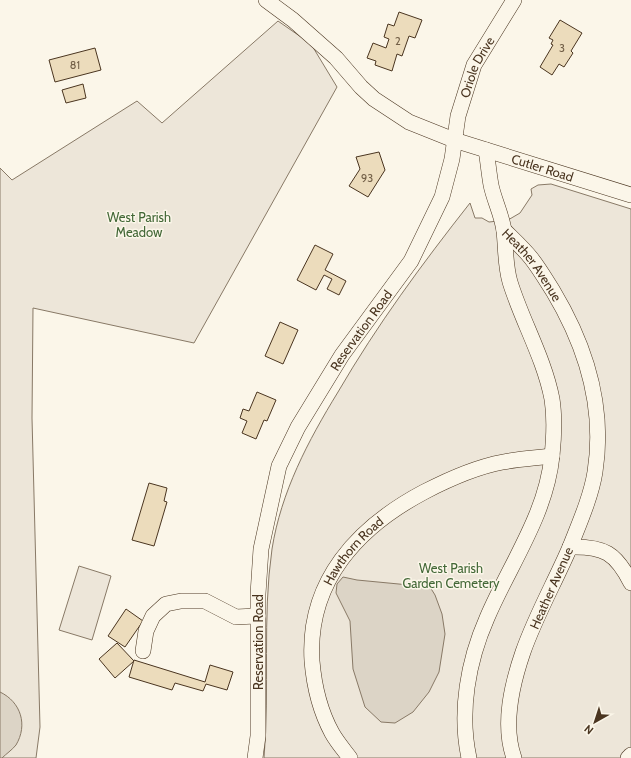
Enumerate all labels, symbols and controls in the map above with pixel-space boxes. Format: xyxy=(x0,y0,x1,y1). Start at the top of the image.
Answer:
street label: Oriole Drive xyxy=(456,33,498,100)
house number: 2 xyxy=(395,34,401,48)
house number: 3 xyxy=(559,41,565,55)
house number: 81 xyxy=(70,58,80,72)
street label: Cutler Road xyxy=(510,150,575,185)
house number: 93 xyxy=(361,171,373,185)
park label: West Parish Meadow xyxy=(107,209,171,240)
street label: Heather Avenue xyxy=(499,225,565,304)
street label: Reservation Road xyxy=(326,287,395,374)
street label: Hawthorn Road xyxy=(319,513,386,588)
street label: Heather Avenue xyxy=(526,544,576,631)
park label: West Parish Garden Cemetery xyxy=(402,560,500,591)
street label: Reservation Road xyxy=(250,594,266,690)
north arrow xyxy=(575,702,615,742)
text: N xyxy=(581,722,596,738)

